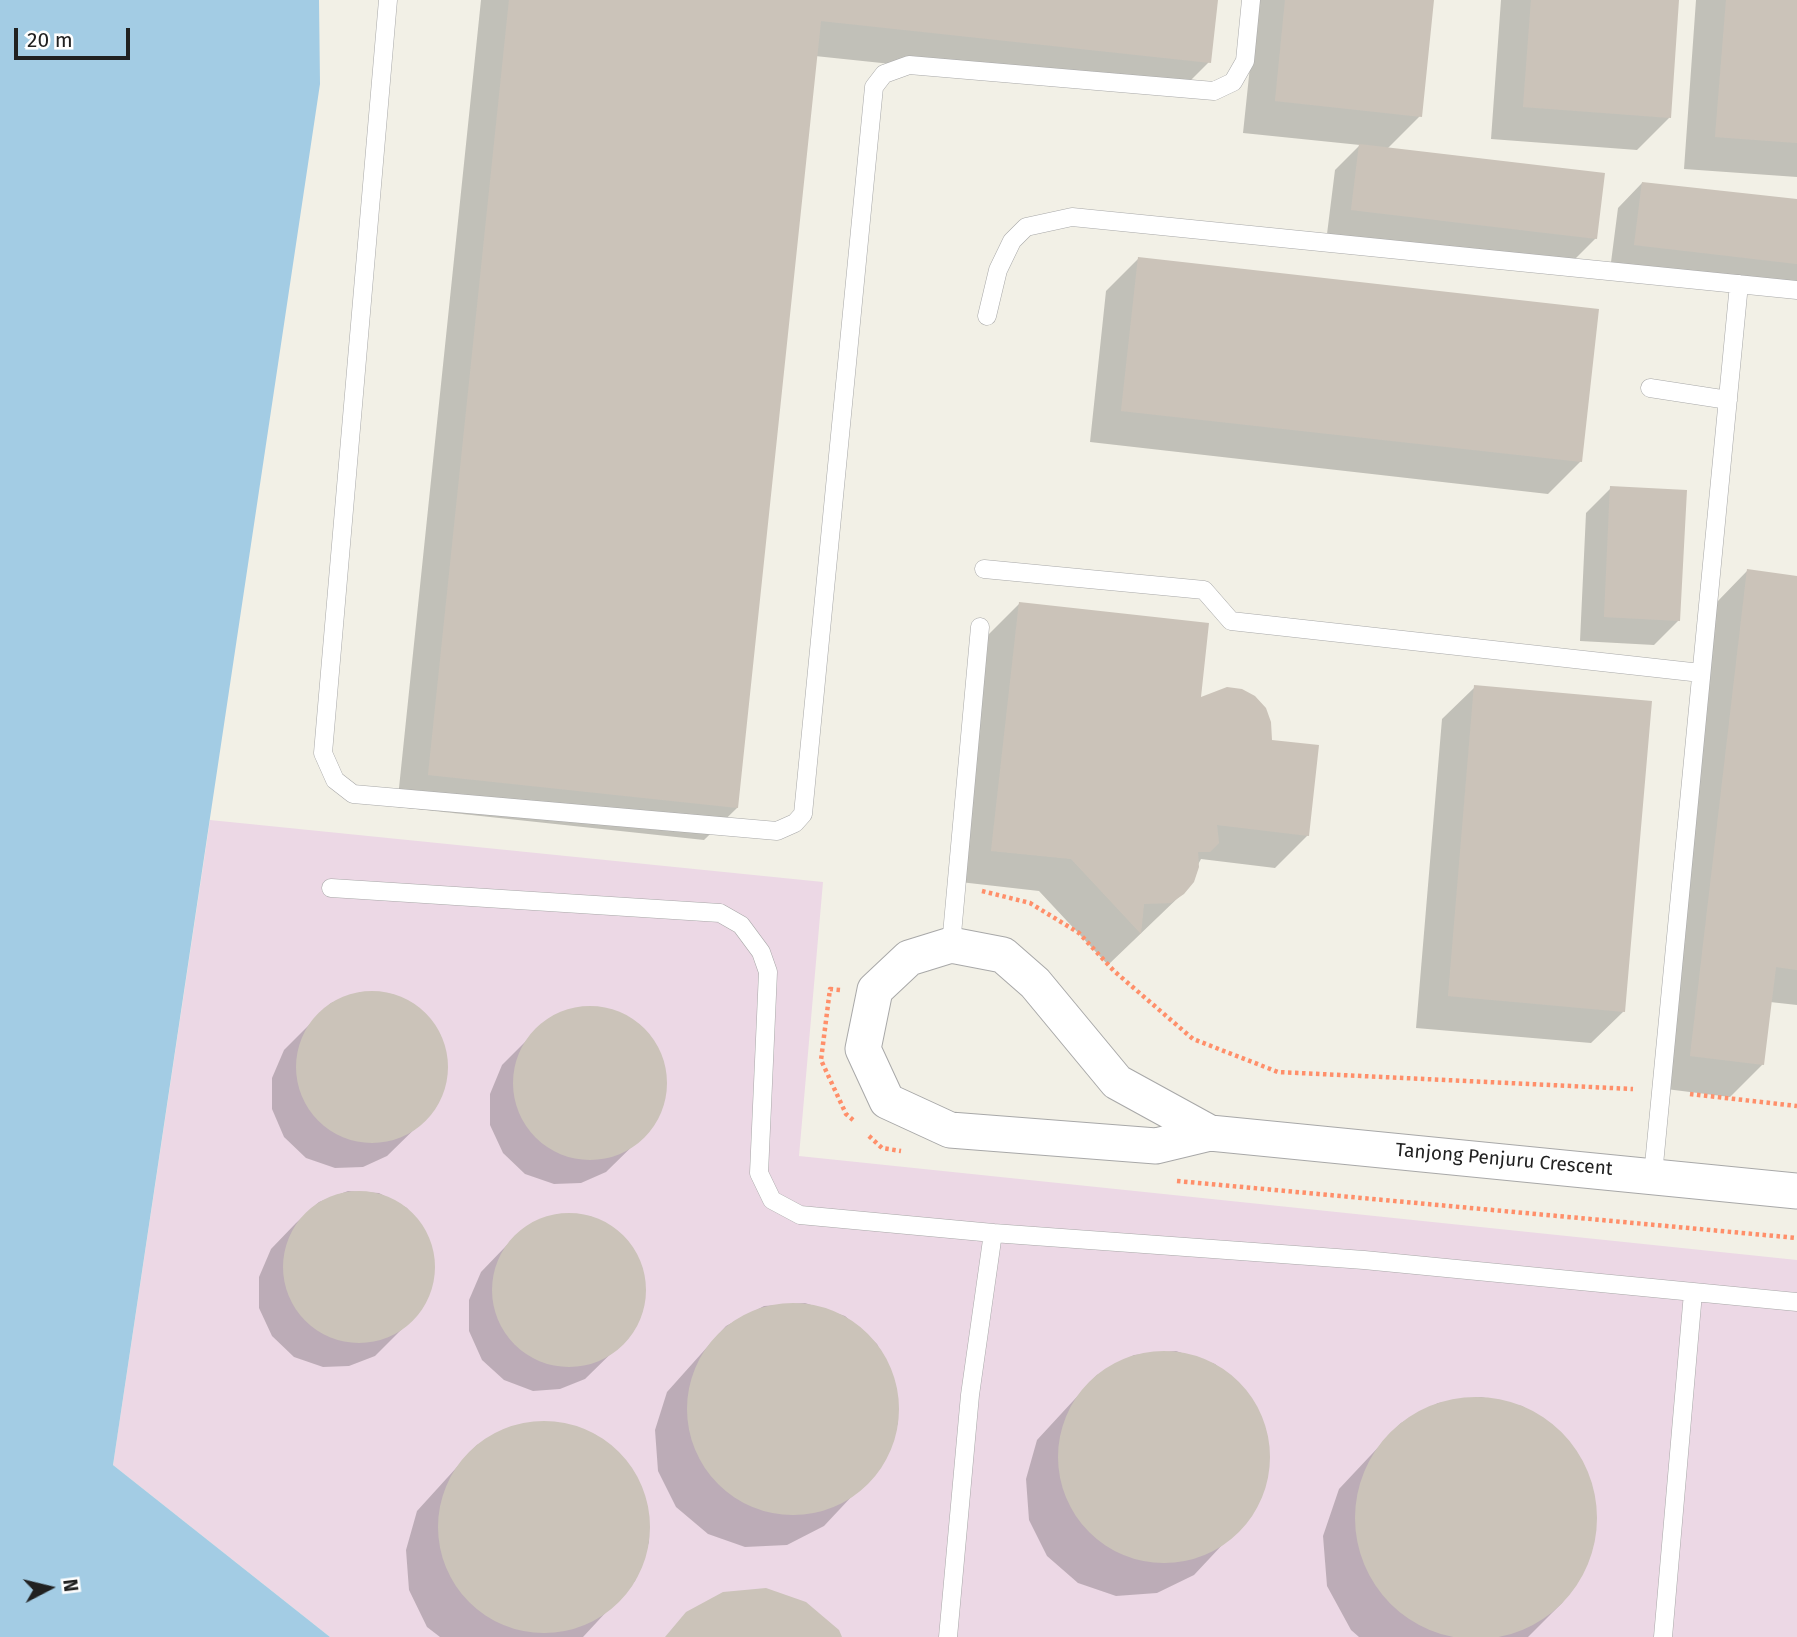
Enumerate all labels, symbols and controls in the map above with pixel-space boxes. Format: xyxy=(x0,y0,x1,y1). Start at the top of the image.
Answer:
scale bar xyxy=(18,14,133,58)
text: 20 m xyxy=(27,27,73,53)
street label: Tanjong Penjuru Crescent xyxy=(1394,1139,1614,1181)
north arrow xyxy=(14,1553,84,1623)
text: N xyxy=(58,1578,83,1593)

